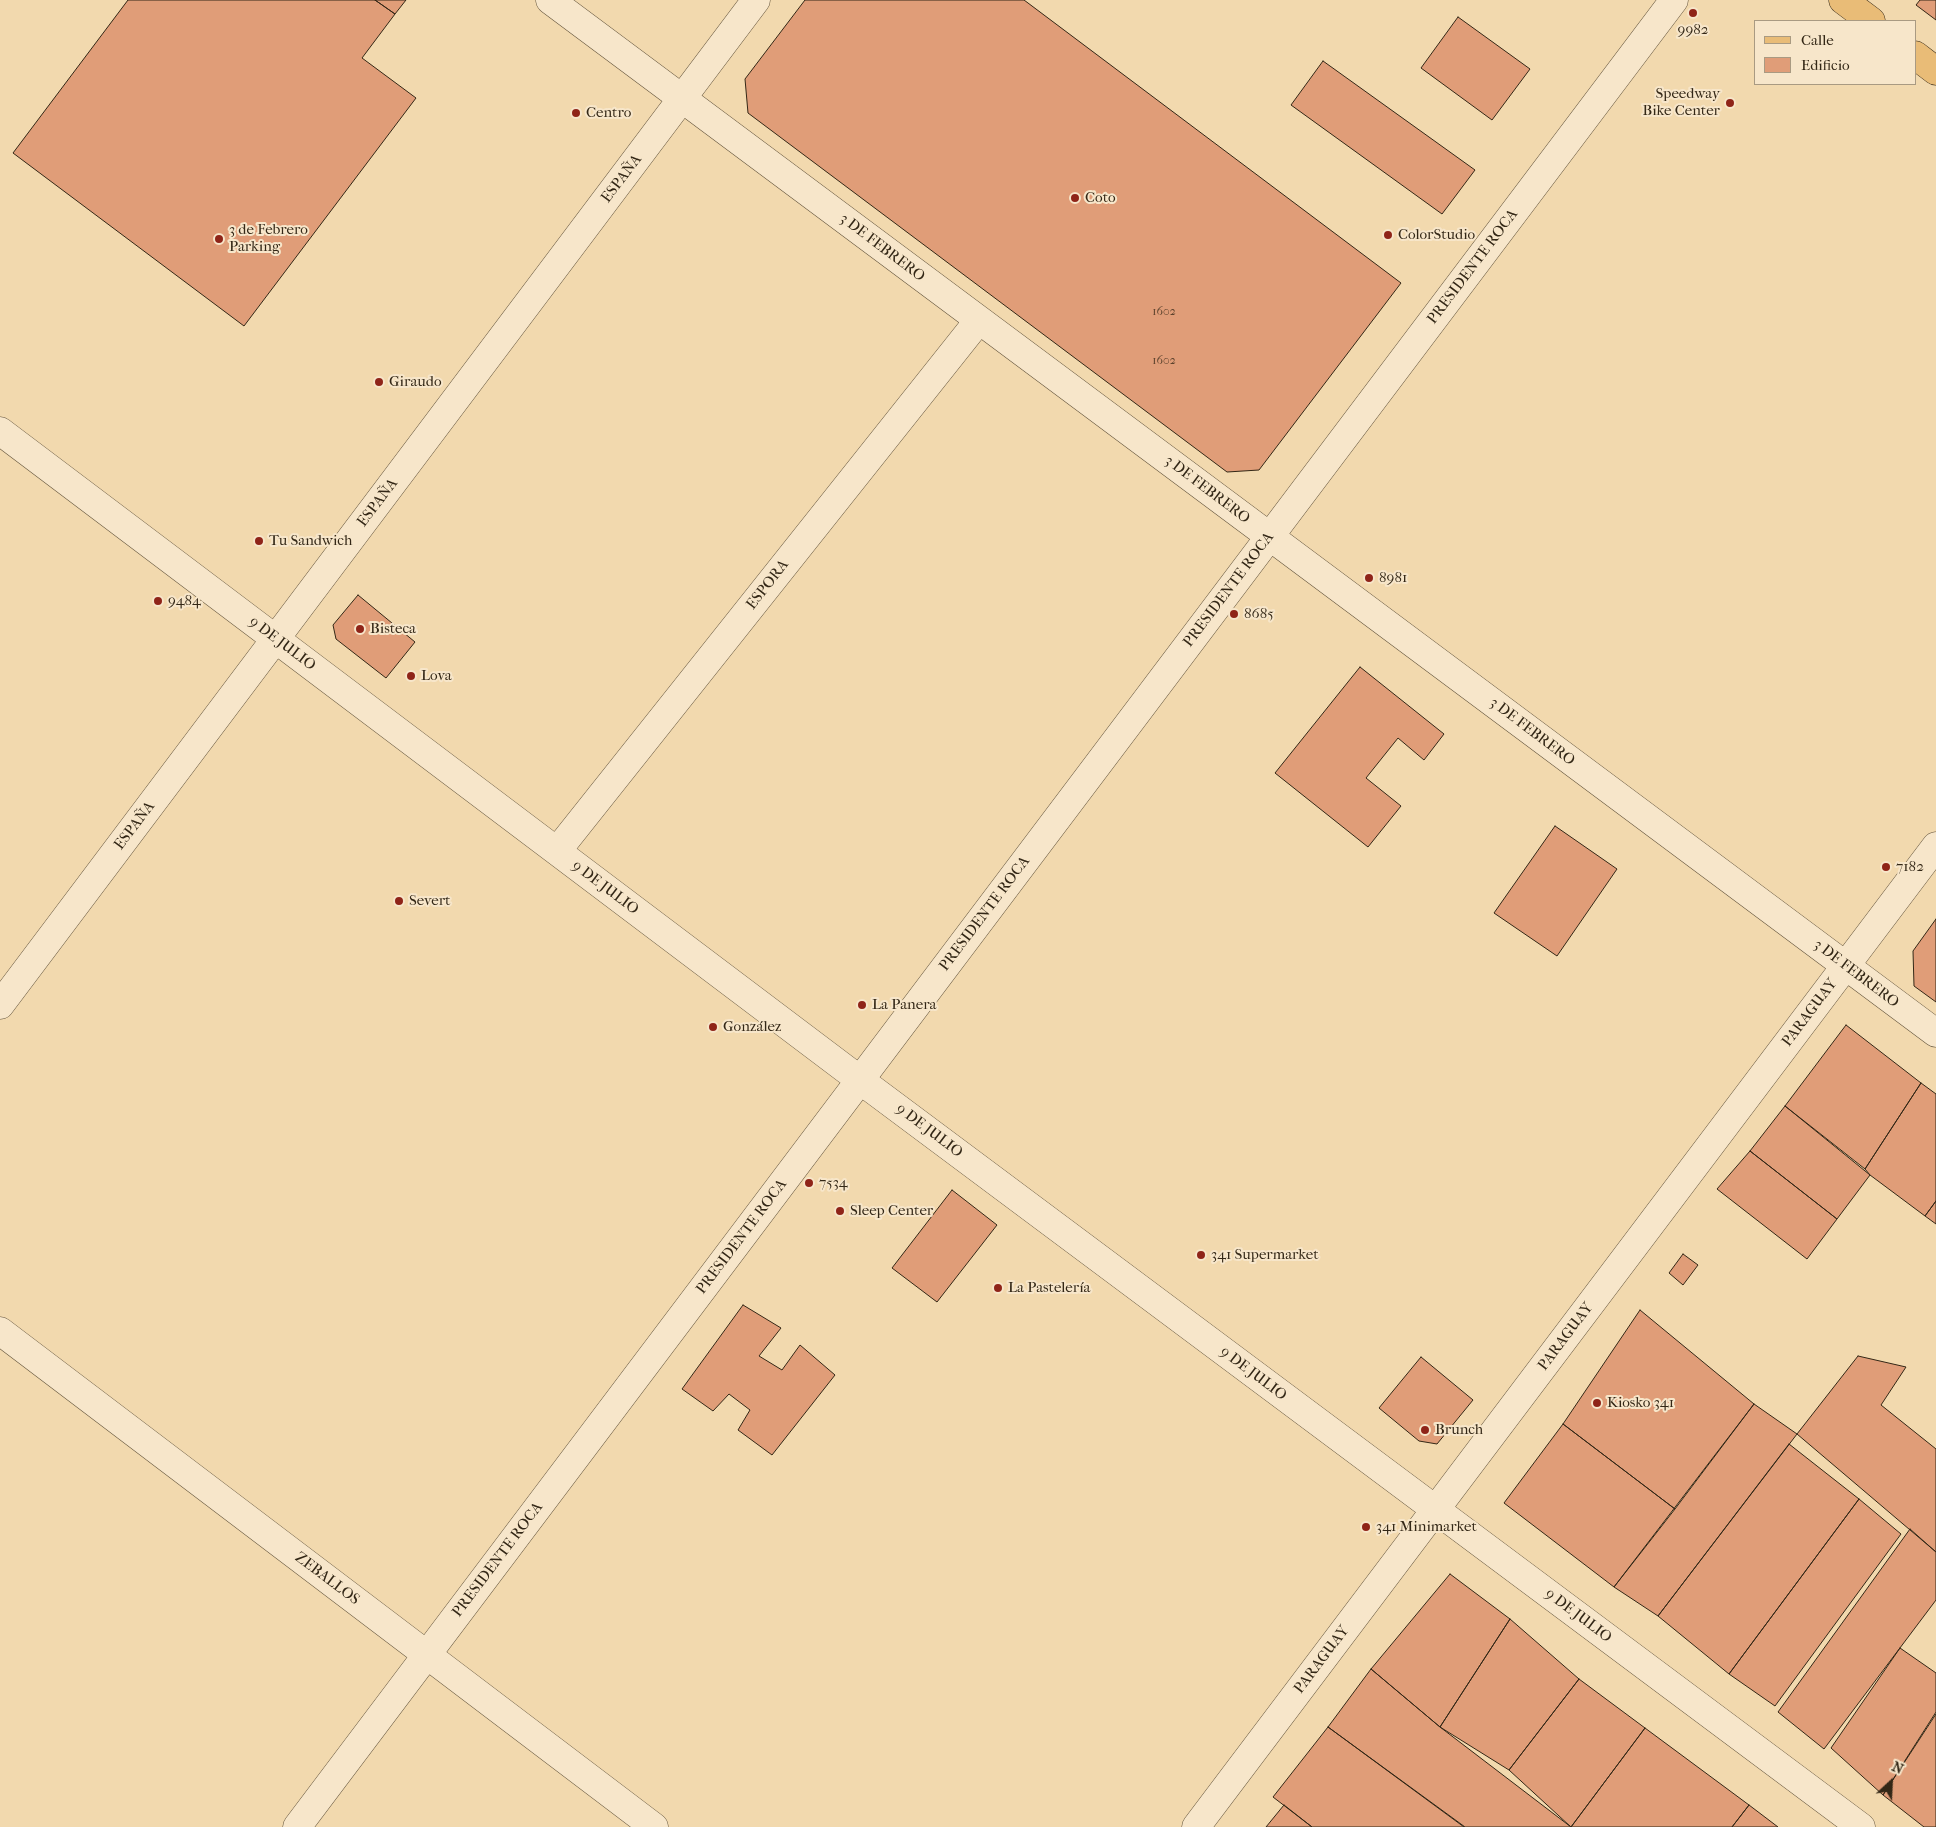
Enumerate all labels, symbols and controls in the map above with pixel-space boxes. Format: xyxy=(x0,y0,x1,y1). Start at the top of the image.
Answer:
marker: 9982 xyxy=(1687,7,1699,19)
legend xyxy=(1754,20,1916,85)
place label: 9982 xyxy=(1678,21,1708,39)
text: Calle xyxy=(1801,31,1834,49)
text: Edificio xyxy=(1801,56,1850,74)
place label: Speedway Bike Center xyxy=(1642,85,1720,120)
marker: Speedway Bike Center xyxy=(1724,97,1736,109)
place label: Centro xyxy=(586,104,631,122)
marker: Centro xyxy=(570,107,582,119)
street label: ESPAÑA xyxy=(598,151,646,207)
place label: Coto xyxy=(1085,189,1116,207)
marker: Coto xyxy=(1069,192,1081,204)
street label: PRESIDENTE ROCA xyxy=(1424,206,1522,328)
street label: 3 DE FEBRERO xyxy=(836,210,928,286)
place label: 3 de Febrero Parking xyxy=(229,221,308,256)
place label: ColorStudio xyxy=(1398,226,1475,244)
marker: ColorStudio xyxy=(1382,229,1394,241)
marker: 3 de Febrero Parking xyxy=(213,233,225,245)
house number: 1602 xyxy=(1152,305,1176,319)
house number: 1602 xyxy=(1152,354,1176,368)
place label: Giraudo xyxy=(389,373,442,391)
marker: Giraudo xyxy=(373,376,385,388)
street label: 3 DE FEBRERO xyxy=(1161,452,1253,528)
street label: ESPAÑA xyxy=(354,475,402,531)
street label: PRESIDENTE ROCA xyxy=(1180,529,1278,651)
place label: Tu Sandwich xyxy=(269,532,352,550)
marker: Tu Sandwich xyxy=(253,535,265,547)
street label: ESPORA xyxy=(743,556,793,614)
place label: 8981 xyxy=(1379,569,1407,587)
marker: 8981 xyxy=(1363,572,1375,584)
place label: 9484 xyxy=(168,592,201,610)
marker: 9484 xyxy=(152,595,164,607)
place label: 8685 xyxy=(1244,605,1274,623)
marker: 8685 xyxy=(1228,608,1240,620)
street label: 9 DE JULIO xyxy=(245,613,319,675)
place label: Bisteca xyxy=(370,620,416,638)
marker: Bisteca xyxy=(354,623,366,635)
place label: Lova xyxy=(421,667,452,685)
marker: Lova xyxy=(405,670,417,682)
street label: 3 DE FEBRERO xyxy=(1486,694,1578,770)
street label: ESPAÑA xyxy=(111,798,159,854)
street label: PRESIDENTE ROCA xyxy=(936,853,1034,975)
street label: 9 DE JULIO xyxy=(568,857,642,919)
place label: 7182 xyxy=(1896,858,1924,876)
marker: 7182 xyxy=(1880,861,1892,873)
place label: Severt xyxy=(409,892,450,910)
marker: Severt xyxy=(393,895,405,907)
street label: 3 DE FEBRERO xyxy=(1810,936,1902,1012)
street label: PARAGUAY xyxy=(1779,976,1841,1050)
place label: La Panera xyxy=(872,996,936,1014)
marker: La Panera xyxy=(856,999,868,1011)
place label: González xyxy=(723,1018,781,1036)
marker: González xyxy=(707,1021,719,1033)
street label: 9 DE JULIO xyxy=(892,1100,966,1162)
place label: 7534 xyxy=(819,1174,848,1192)
street label: PRESIDENTE ROCA xyxy=(693,1176,791,1298)
marker: 7534 xyxy=(803,1177,815,1189)
place label: Sleep Center xyxy=(850,1202,933,1220)
marker: Sleep Center xyxy=(834,1205,846,1217)
place label: 341 Supermarket xyxy=(1211,1246,1319,1264)
marker: 341 Supermarket xyxy=(1195,1249,1207,1261)
place label: La Pastelería xyxy=(1008,1279,1091,1297)
marker: La Pastelería xyxy=(992,1282,1004,1294)
street label: PARAGUAY xyxy=(1535,1300,1597,1374)
street label: 9 DE JULIO xyxy=(1216,1343,1290,1405)
place label: Kiosko 341 xyxy=(1607,1394,1674,1412)
marker: Kiosko 341 xyxy=(1591,1397,1603,1409)
place label: Brunch xyxy=(1435,1421,1483,1439)
marker: Brunch xyxy=(1419,1424,1431,1436)
street label: PRESIDENTE ROCA xyxy=(449,1499,547,1621)
place label: 341 Minimarket xyxy=(1376,1518,1477,1536)
marker: 341 Minimarket xyxy=(1360,1521,1372,1533)
street label: ZEBALLOS xyxy=(291,1549,363,1609)
street label: 9 DE JULIO xyxy=(1541,1585,1615,1647)
street label: PARAGUAY xyxy=(1291,1623,1353,1697)
north arrow xyxy=(1866,1757,1916,1807)
text: N xyxy=(1889,1758,1906,1778)

